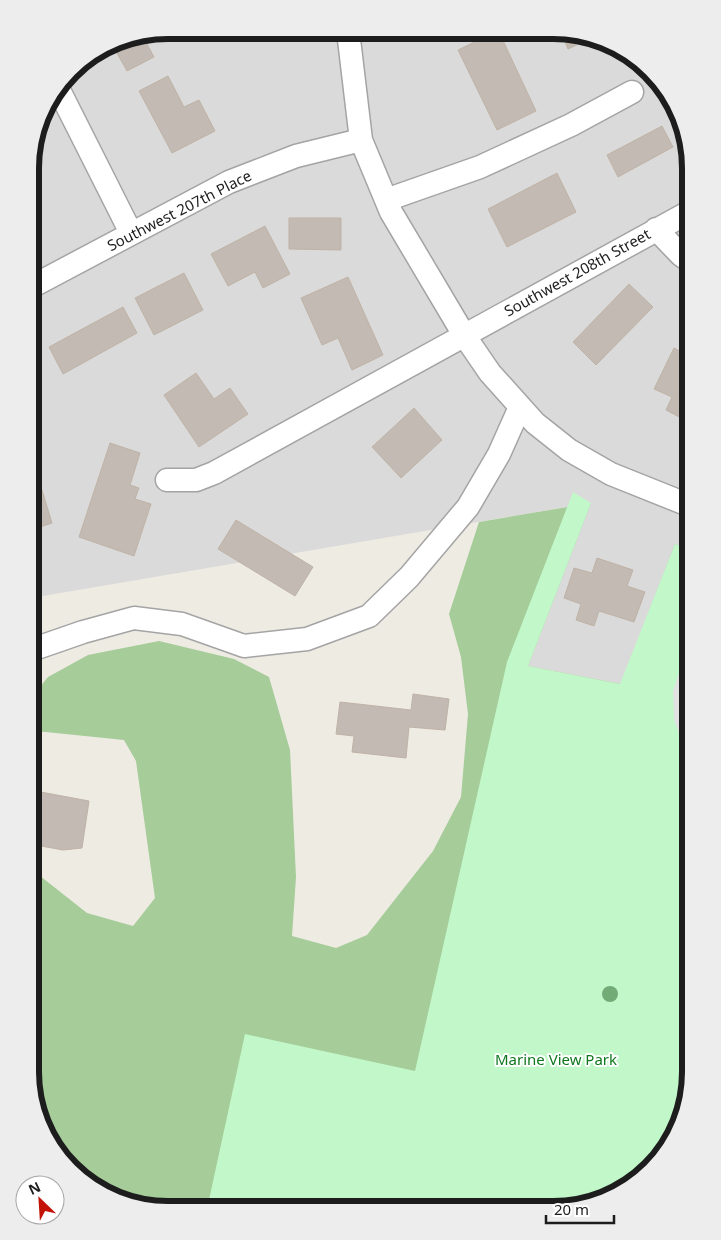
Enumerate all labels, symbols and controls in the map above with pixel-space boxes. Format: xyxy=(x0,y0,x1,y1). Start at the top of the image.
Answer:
street label: Southwest 207th Place xyxy=(103,165,255,255)
street label: Southwest 208th Street xyxy=(500,223,654,321)
park label: Marine View Park xyxy=(495,1049,617,1069)
north arrow xyxy=(15,1175,65,1225)
text: N xyxy=(25,1177,43,1199)
scale bar xyxy=(546,1192,614,1224)
text: 20 m xyxy=(554,1199,589,1219)

